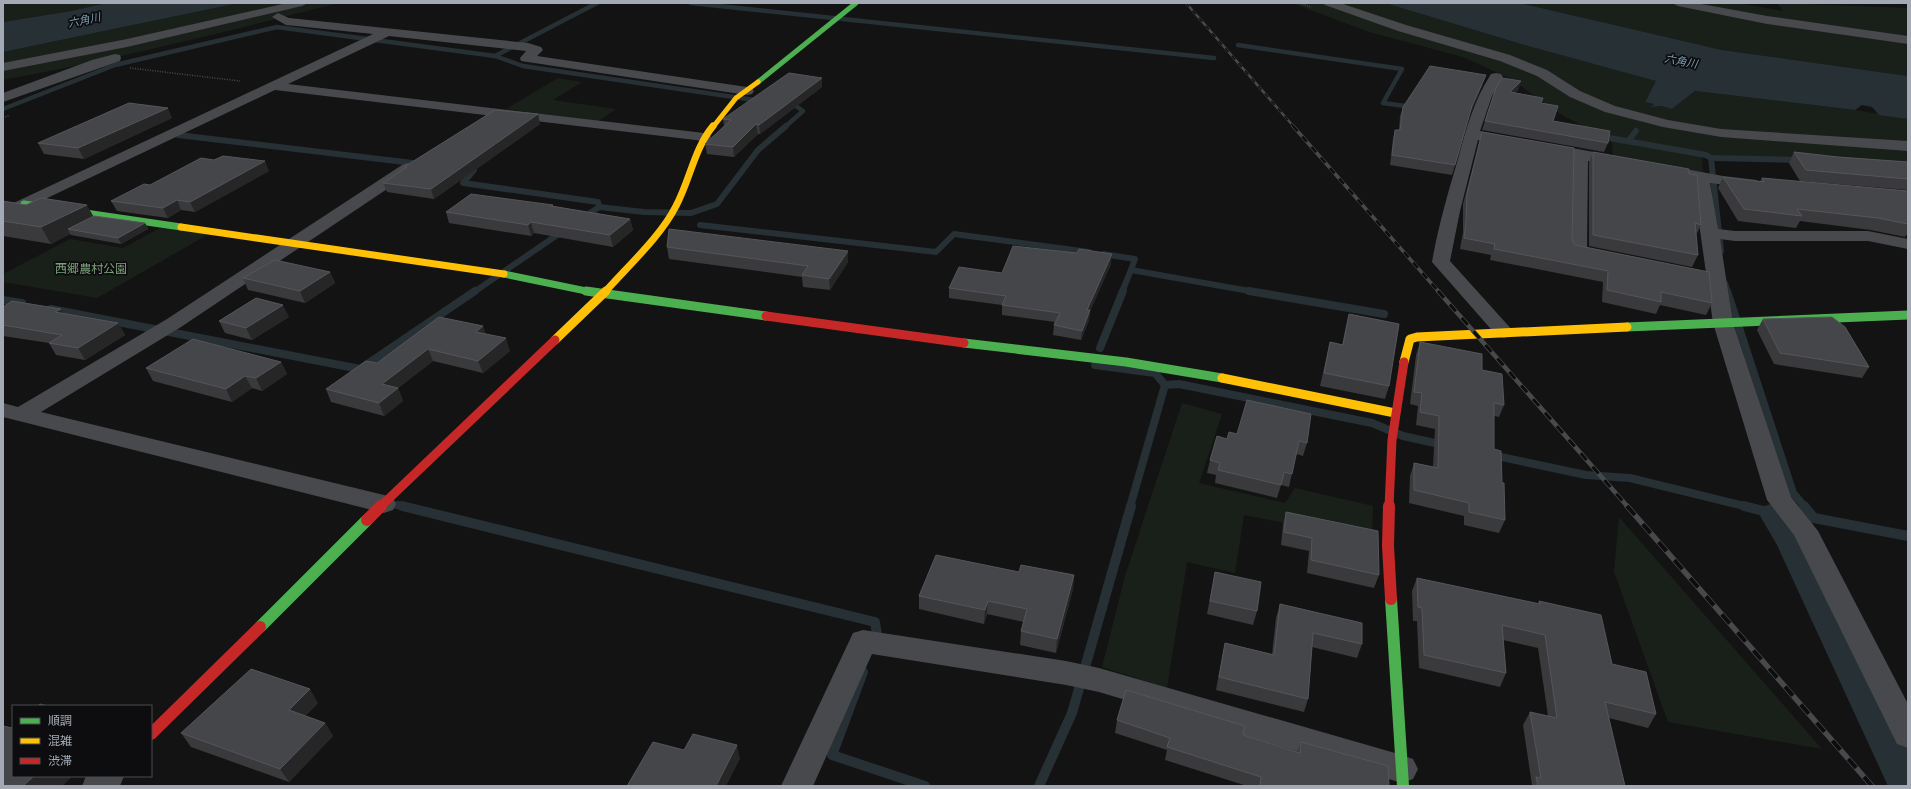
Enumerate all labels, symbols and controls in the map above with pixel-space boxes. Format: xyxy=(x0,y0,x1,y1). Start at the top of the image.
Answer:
water label: 六角川 xyxy=(66,10,103,30)
water label: 六角川 xyxy=(1663,51,1700,71)
park label: 西郷農村公園 xyxy=(55,261,127,276)
legend xyxy=(12,705,152,777)
text: 順調 xyxy=(48,713,72,728)
text: 混雑 xyxy=(48,733,72,748)
text: 渋滞 xyxy=(48,753,72,768)

